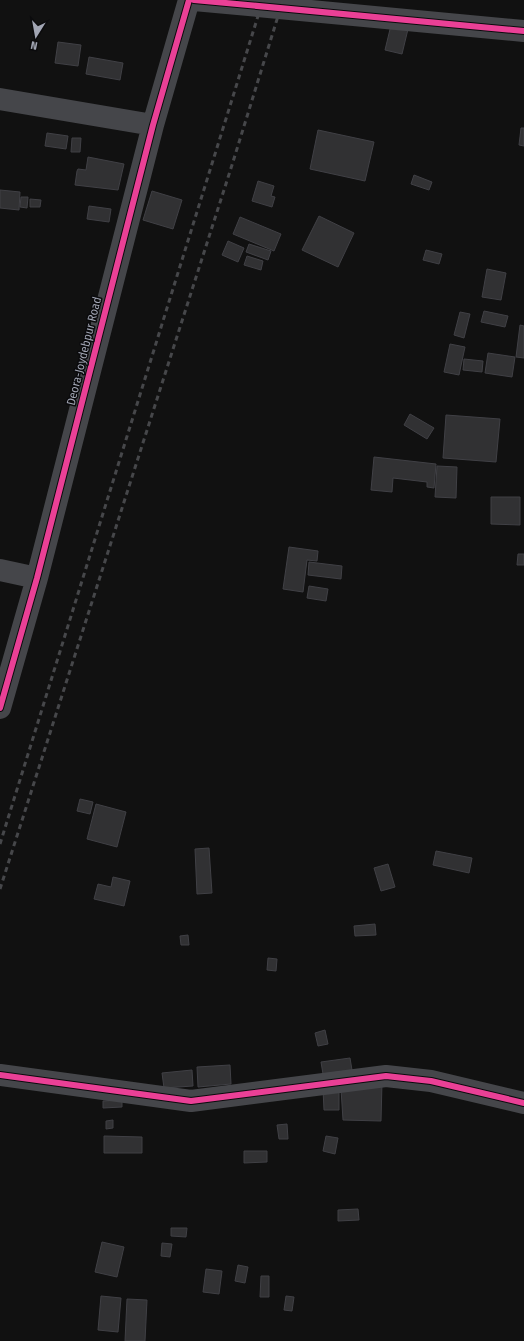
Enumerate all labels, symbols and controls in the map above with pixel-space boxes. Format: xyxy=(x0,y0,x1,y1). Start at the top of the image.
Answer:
north arrow xyxy=(16,16,56,56)
text: N xyxy=(30,38,39,52)
street label: Deora-Joydebpur Road xyxy=(64,295,104,407)

